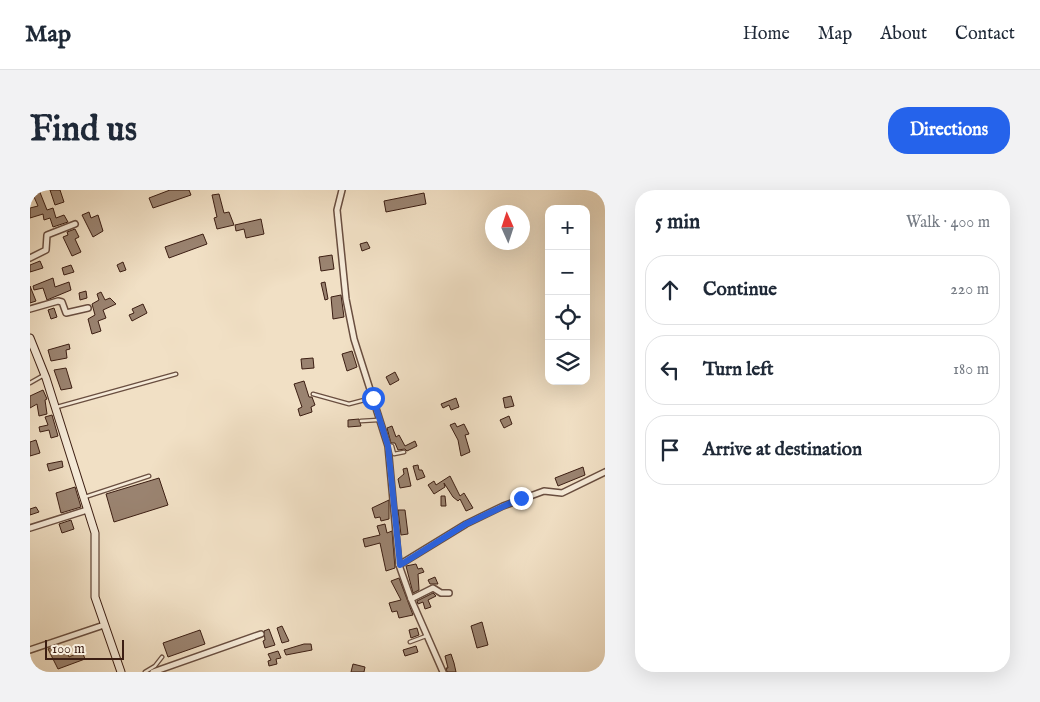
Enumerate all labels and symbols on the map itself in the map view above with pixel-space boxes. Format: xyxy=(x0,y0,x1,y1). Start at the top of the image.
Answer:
north arrow xyxy=(485,205,530,250)
route start xyxy=(362,387,385,410)
route end xyxy=(510,487,533,510)
scale bar xyxy=(45,637,124,660)

